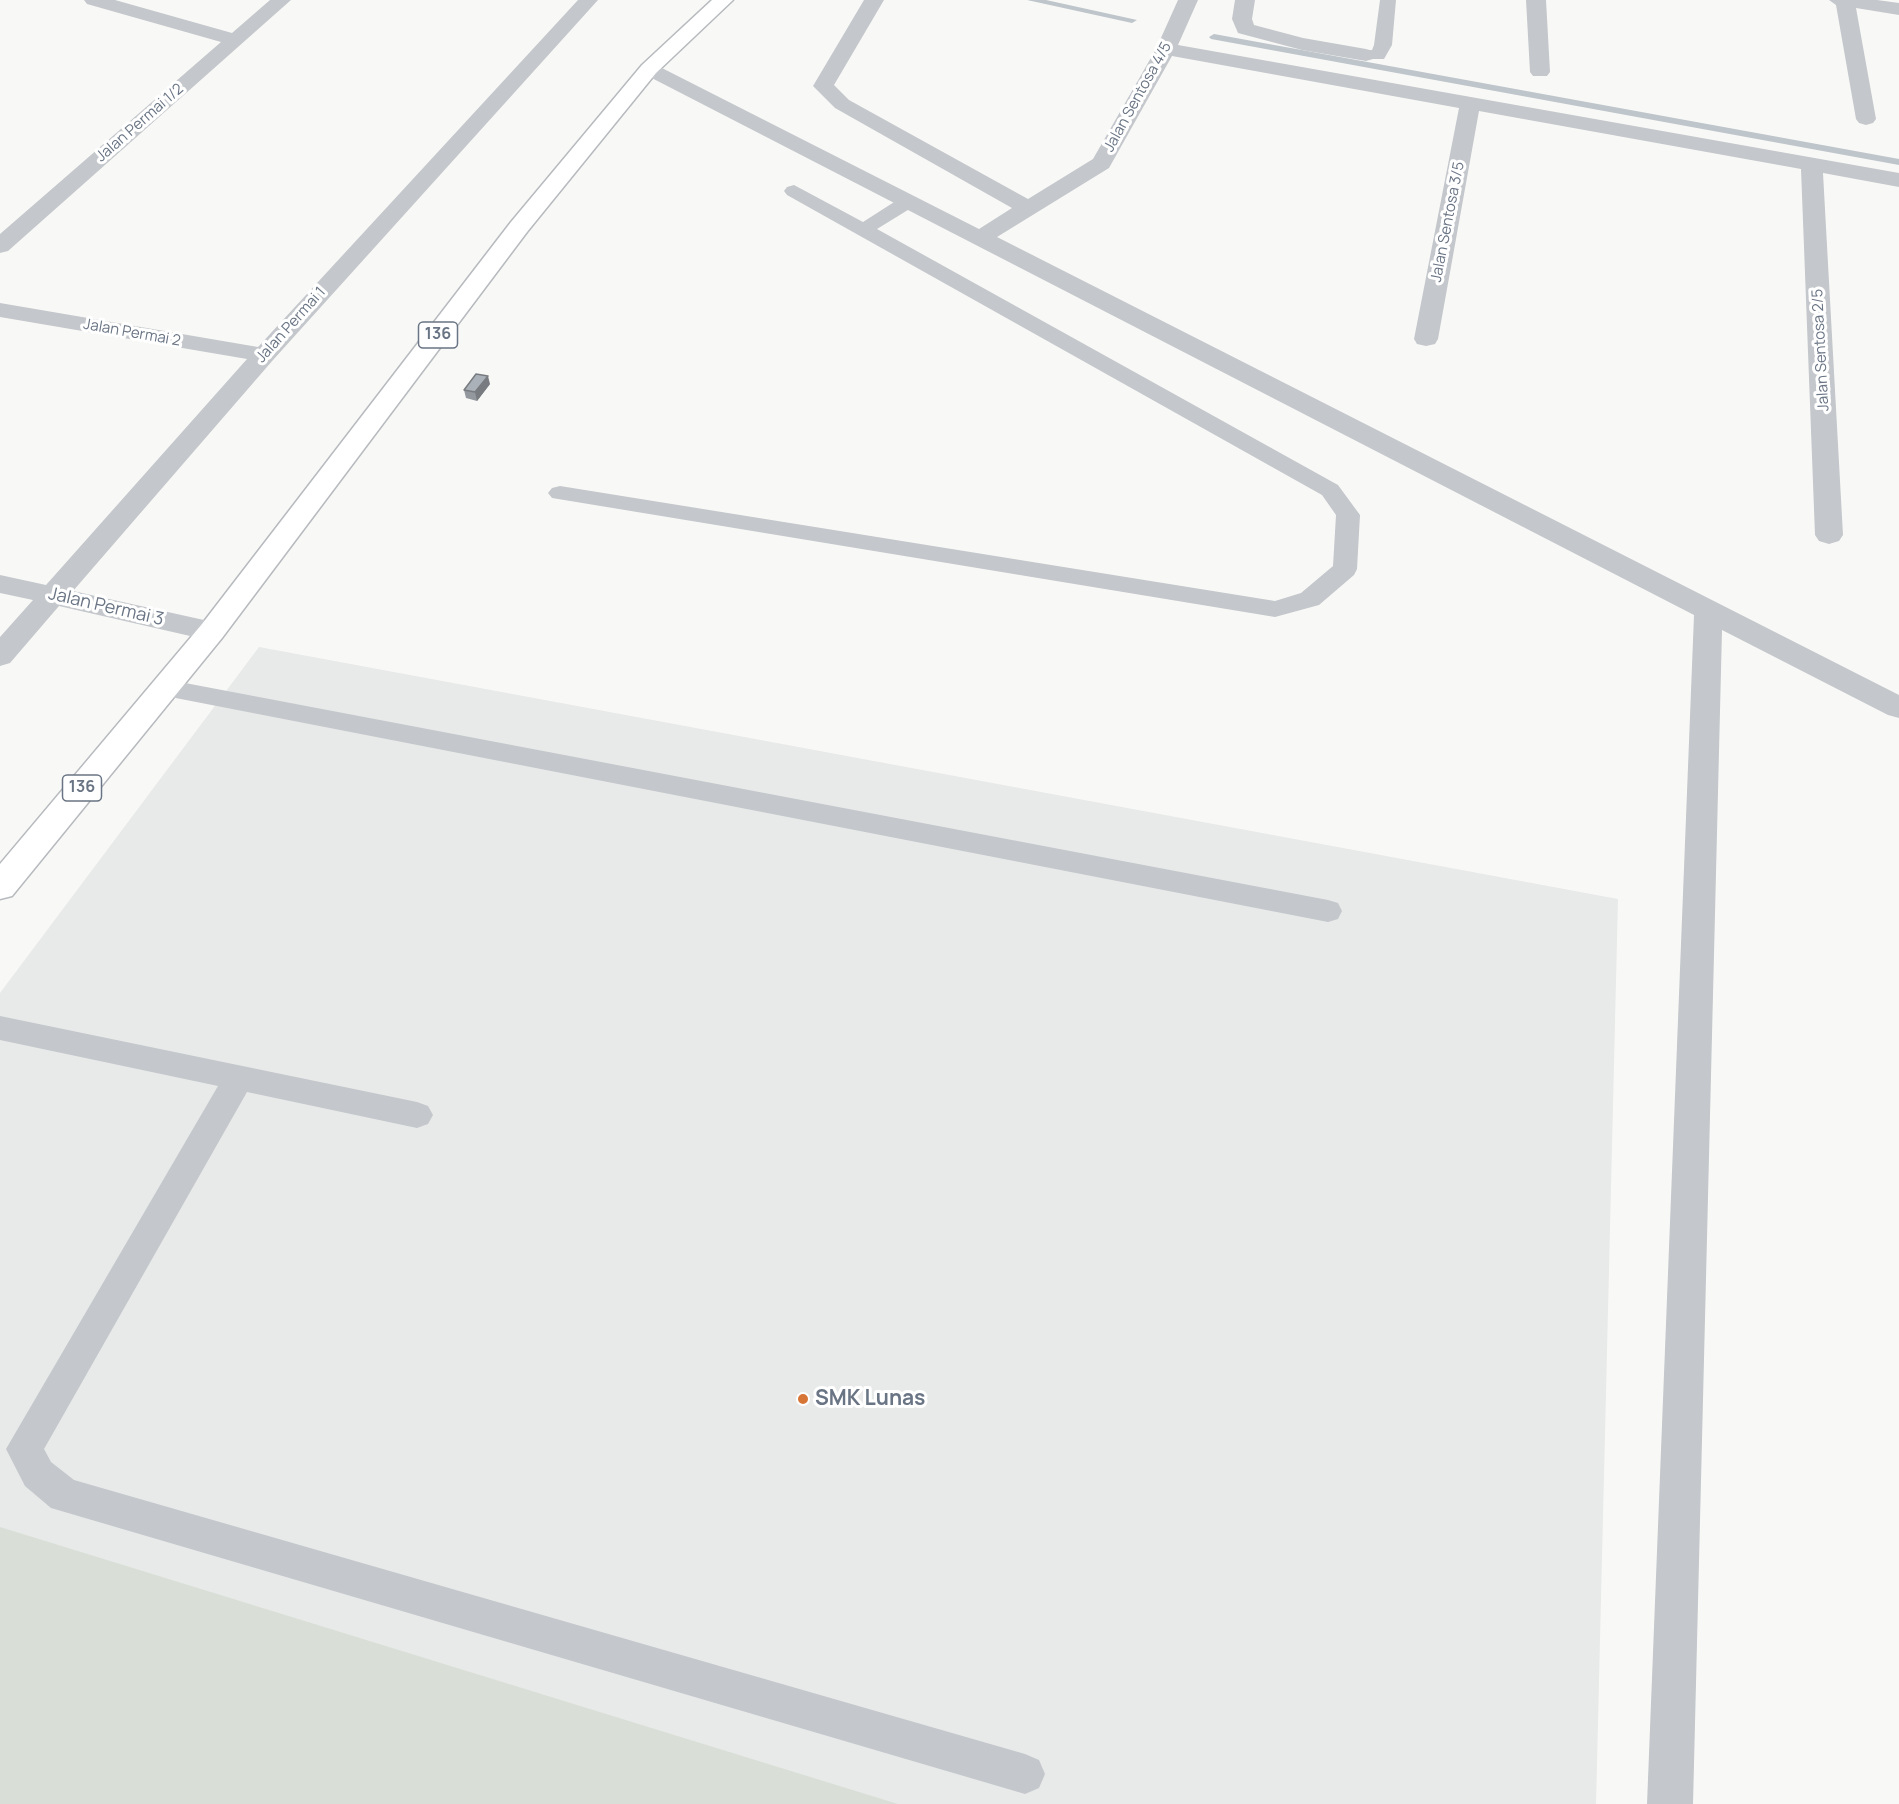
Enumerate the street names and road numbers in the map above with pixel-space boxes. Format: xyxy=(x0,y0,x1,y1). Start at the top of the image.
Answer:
street label: Jalan Sentosa 4/5 xyxy=(1100,39,1176,155)
street label: Jalan Permai 1/2 xyxy=(93,80,187,166)
street label: Jalan Sentosa 3/5 xyxy=(1428,160,1468,284)
street label: Jalan Permai 1 xyxy=(252,283,330,367)
street label: Jalan Sentosa 2/5 xyxy=(1809,288,1833,412)
street label: Jalan Permai 2 xyxy=(82,316,182,350)
road number: 136 xyxy=(418,322,458,348)
street label: Jalan Permai 3 xyxy=(46,583,166,631)
road number: 136 xyxy=(62,775,101,801)

